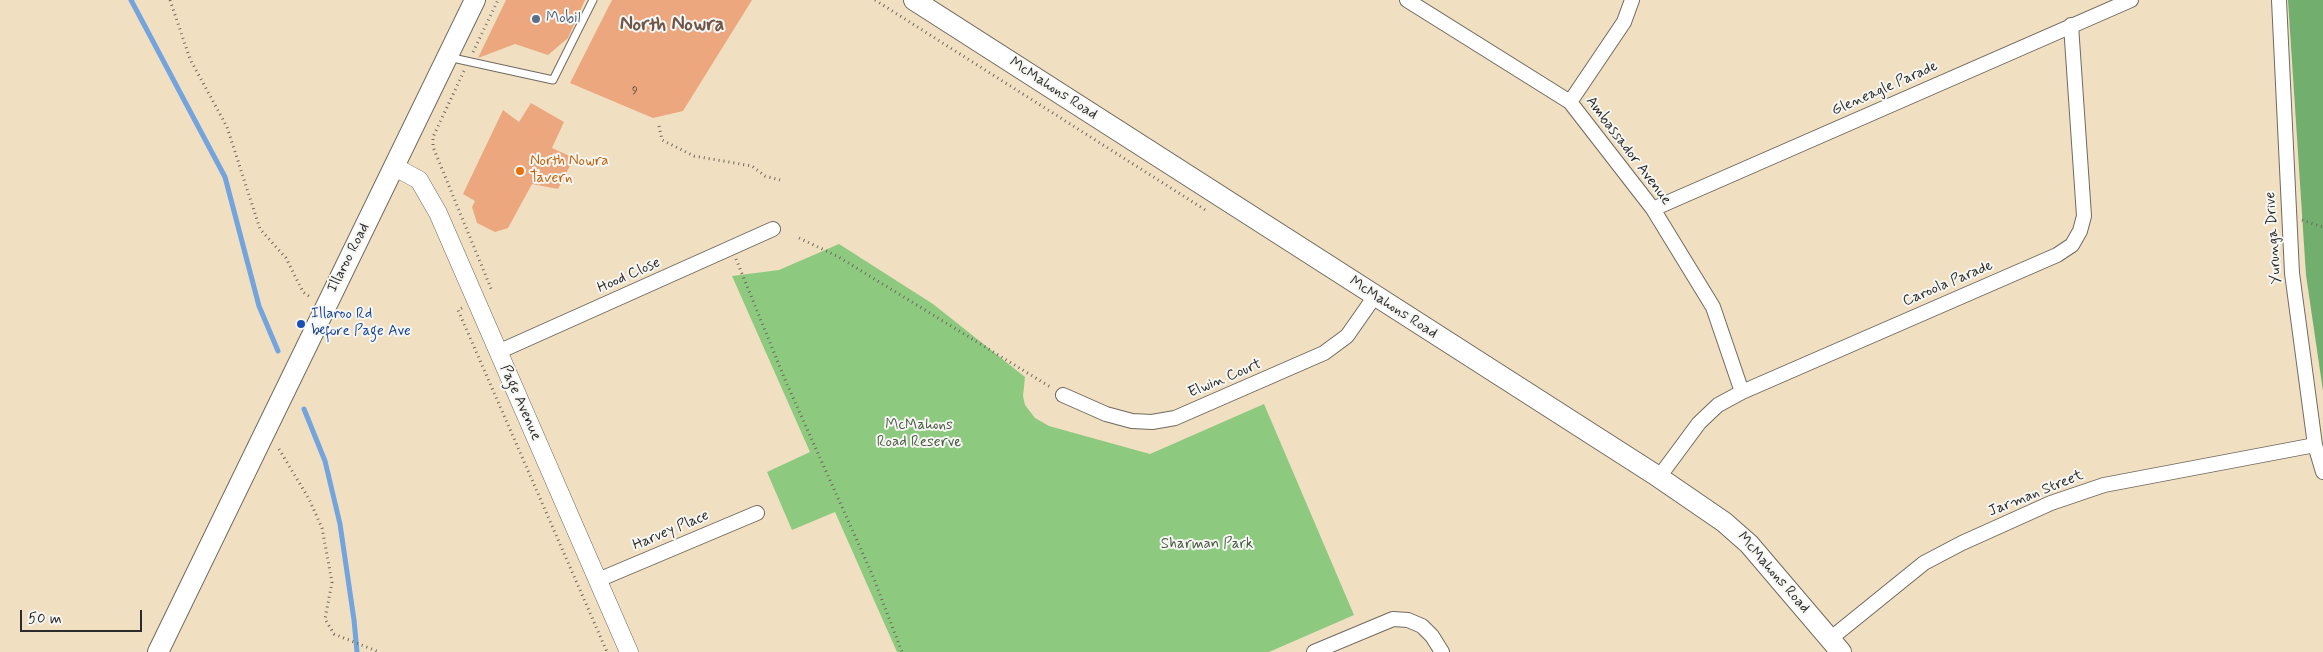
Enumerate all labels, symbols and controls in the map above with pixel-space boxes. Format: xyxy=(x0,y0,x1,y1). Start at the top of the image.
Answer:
place label: Mobil xyxy=(546,10,581,28)
marker: Mobil xyxy=(530,13,542,25)
district label: North Nowra xyxy=(620,14,724,38)
street label: McMahons Road xyxy=(1006,54,1100,124)
street label: Gleneagle Parade xyxy=(1829,58,1941,120)
house number: 9 xyxy=(632,84,638,98)
street label: Ambassador Avenue xyxy=(1581,93,1675,209)
place label: North Nowra Tavern xyxy=(530,153,608,188)
marker: North Nowra Tavern xyxy=(514,165,526,177)
street label: Yurunga Drive xyxy=(2262,191,2286,285)
street label: Illaroo Road xyxy=(324,220,374,296)
street label: Hood Close xyxy=(595,254,663,298)
street label: Caroola Parade xyxy=(1900,257,1996,311)
street label: McMahons Road xyxy=(1346,273,1440,343)
place label: Illaroo Rd before Page Ave xyxy=(311,306,411,341)
marker: Illaroo Rd before Page Ave xyxy=(295,318,307,330)
street label: Elwin Court xyxy=(1186,356,1264,402)
street label: Page Avenue xyxy=(495,362,545,444)
park label: McMahons Road Reserve xyxy=(877,417,961,452)
street label: Jarman Street xyxy=(1986,467,2086,521)
street label: Harvey Place xyxy=(630,507,712,555)
street label: McMahons Road xyxy=(1733,529,1813,617)
park label: Sharman Park xyxy=(1161,536,1253,554)
scale bar xyxy=(22,600,145,632)
text: 50 m xyxy=(28,609,62,629)

